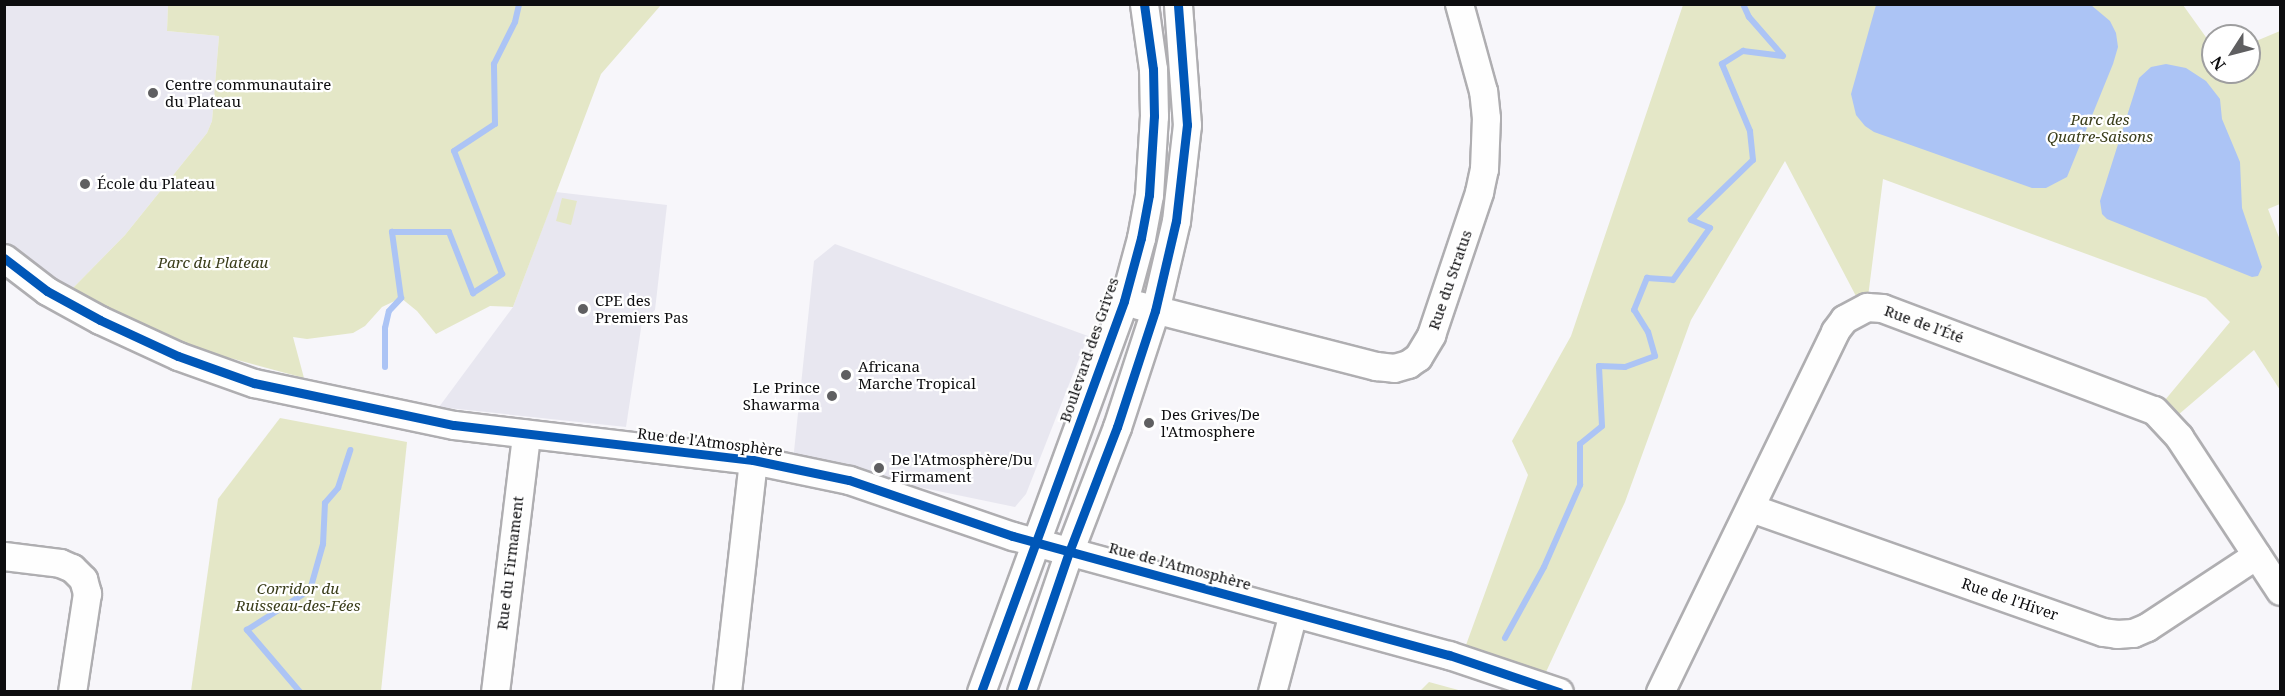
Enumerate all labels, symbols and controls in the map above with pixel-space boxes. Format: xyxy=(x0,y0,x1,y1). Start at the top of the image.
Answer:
north arrow xyxy=(2201,24,2261,84)
text: N xyxy=(2205,52,2231,75)
place label: Centre communautaire du Plateau xyxy=(165,75,331,110)
marker: Centre communautaire du Plateau xyxy=(146,86,160,100)
park label: Parc des Quatre-Saisons xyxy=(2047,110,2153,145)
place label: École du Plateau xyxy=(97,175,215,193)
marker: École du Plateau xyxy=(78,177,92,191)
street label: Rue du Stratus xyxy=(1425,228,1475,332)
park label: Parc du Plateau xyxy=(158,254,268,272)
street label: Boulevard des Grives xyxy=(1056,275,1122,425)
place label: CPE des Premiers Pas xyxy=(595,291,688,326)
street label: Rue de l'Été xyxy=(1882,301,1966,347)
marker: CPE des Premiers Pas xyxy=(576,302,590,316)
place label: Africana Marche Tropical xyxy=(858,357,976,392)
marker: Africana Marche Tropical xyxy=(839,368,853,382)
place label: Le Prince Shawarma xyxy=(743,378,820,413)
marker: Le Prince Shawarma xyxy=(825,389,839,403)
place label: Des Grives/De l'Atmosphere xyxy=(1161,405,1260,440)
marker: Des Grives/De l'Atmosphere xyxy=(1142,416,1156,430)
street label: Rue de l'Atmosphère xyxy=(636,424,784,460)
place label: De l'Atmosphère/Du Firmament xyxy=(891,450,1033,485)
marker: De l'Atmosphère/Du Firmament xyxy=(872,461,886,475)
street label: Rue du Firmament xyxy=(493,495,527,631)
street label: Rue de l'Atmosphère xyxy=(1107,538,1253,594)
street label: Rue de l'Hiver xyxy=(1959,574,2061,624)
park label: Corridor du Ruisseau-des-Fées xyxy=(236,579,360,614)

